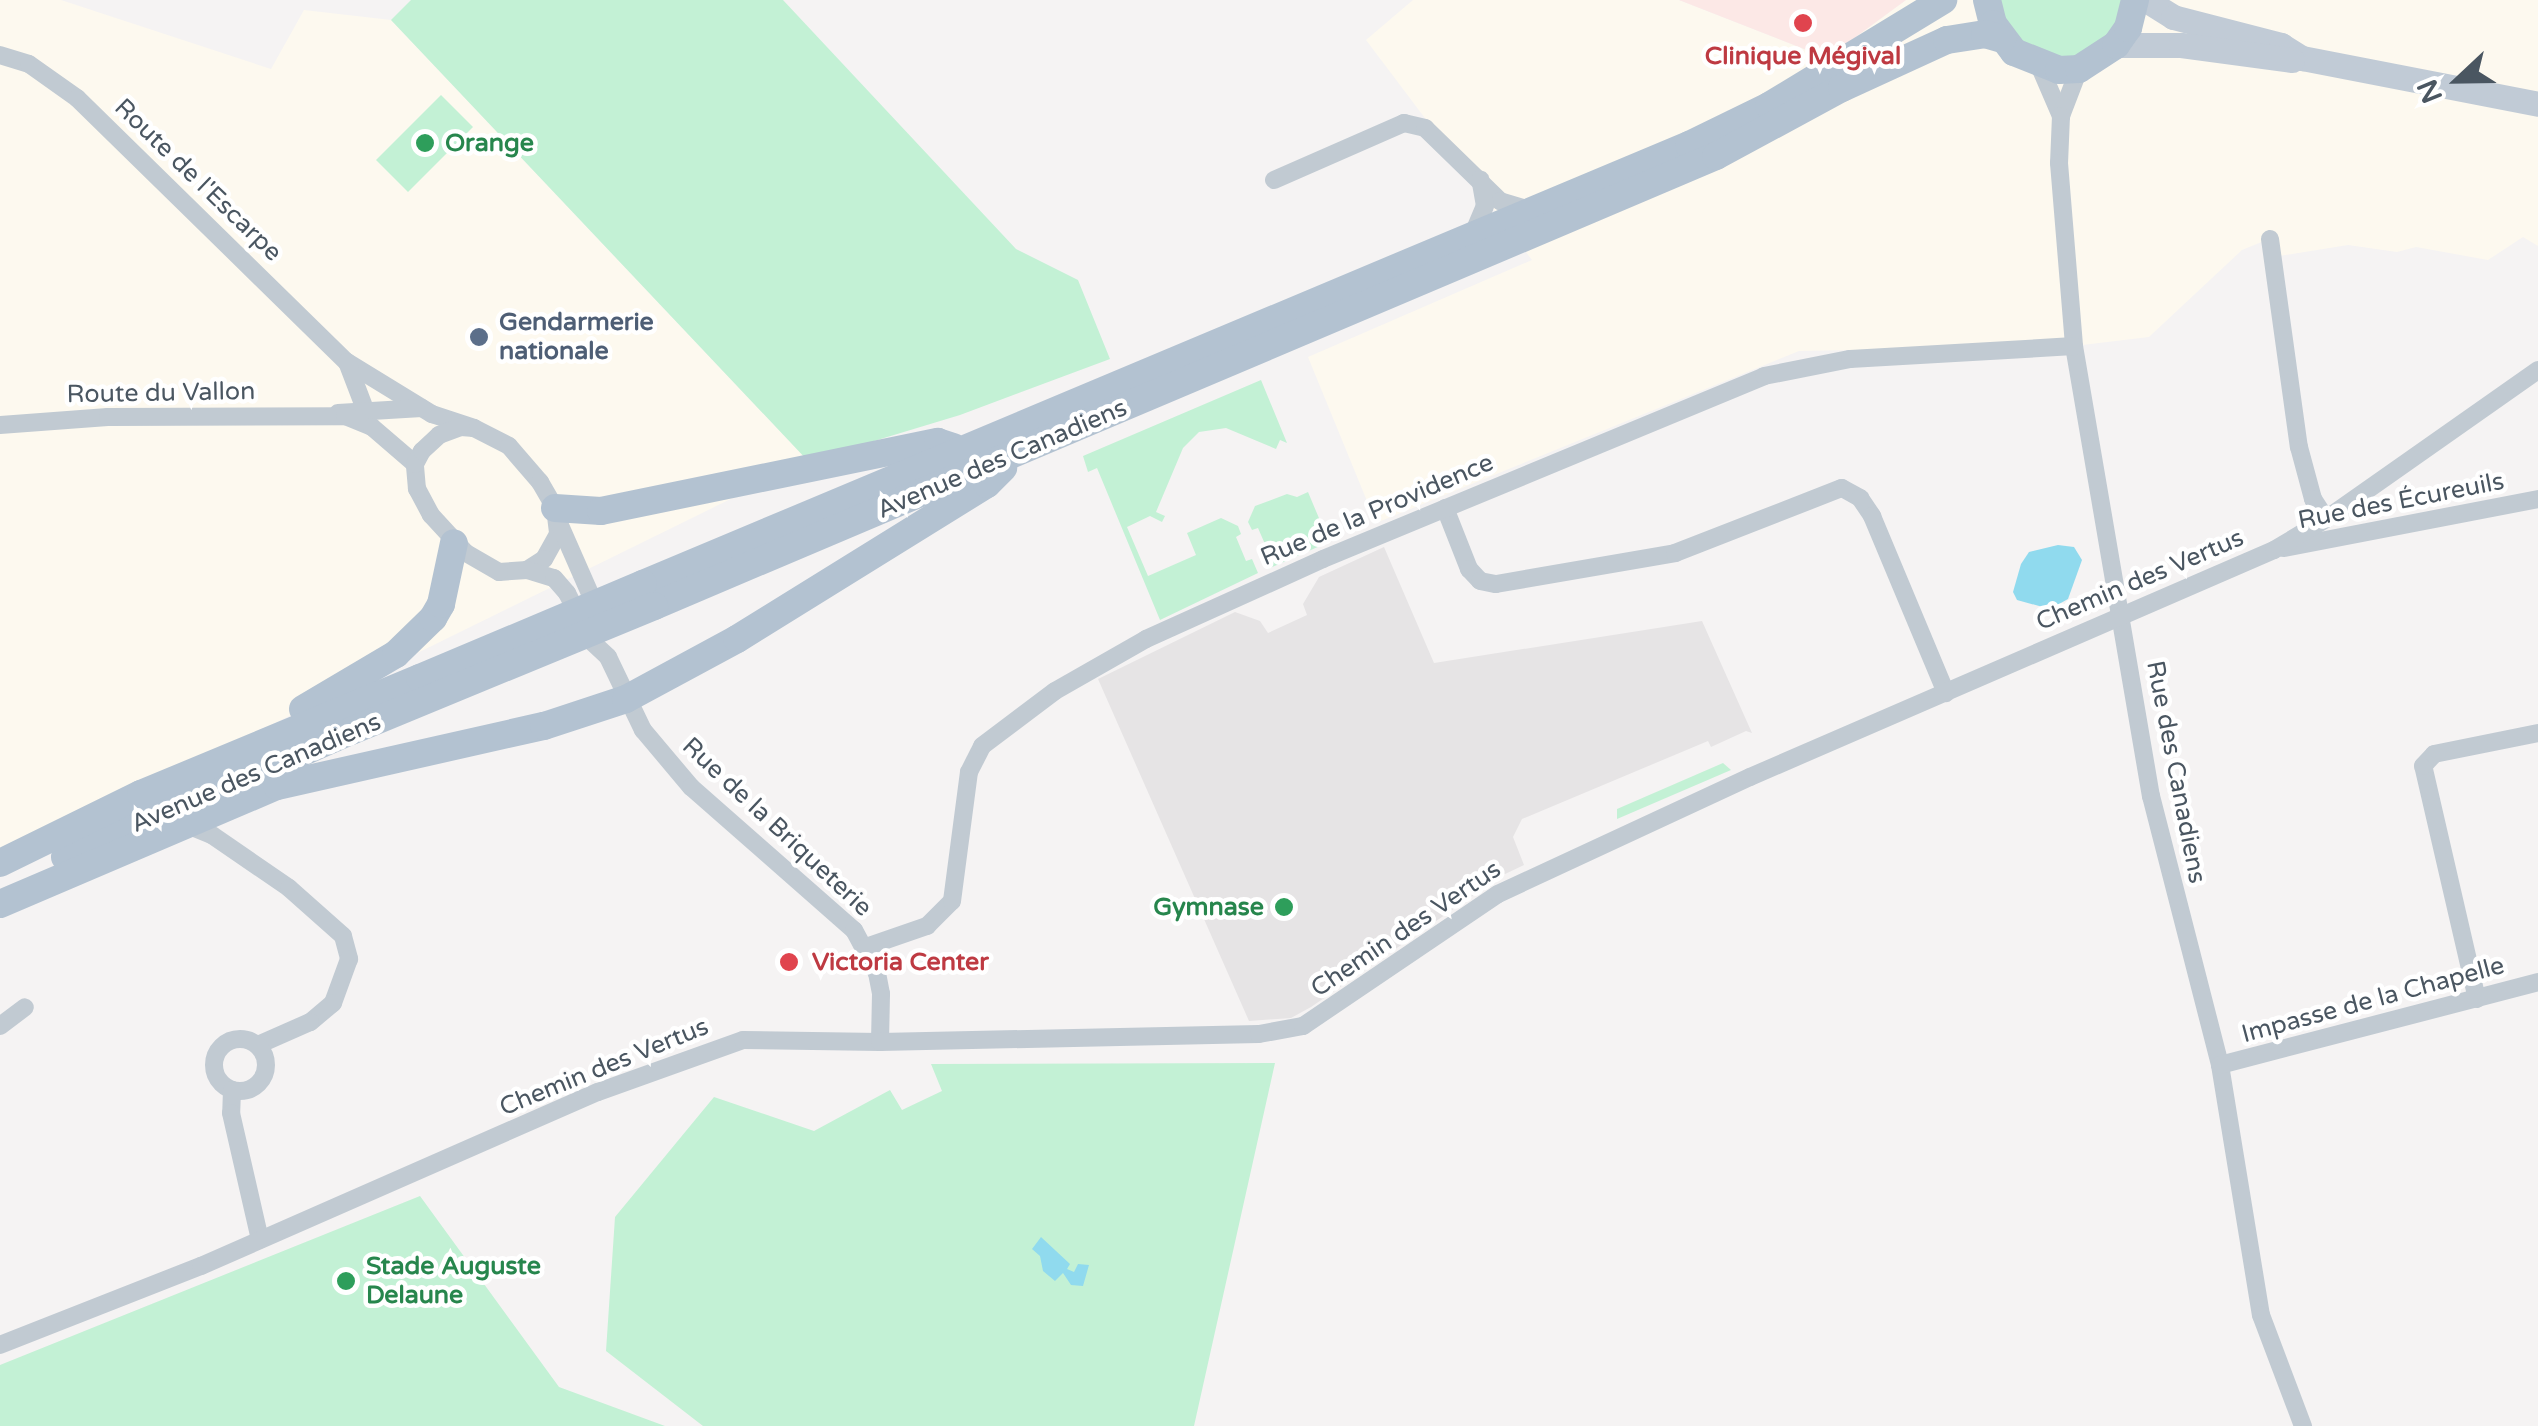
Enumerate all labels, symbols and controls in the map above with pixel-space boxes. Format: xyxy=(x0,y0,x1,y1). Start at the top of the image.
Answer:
marker: Clinique Mégival xyxy=(1790,10,1816,36)
north arrow xyxy=(2408,30,2508,130)
place label: Clinique Mégival xyxy=(1705,41,1901,71)
text: N xyxy=(2410,74,2450,108)
street label: Route de l'Escarpe xyxy=(108,92,288,268)
place label: Orange xyxy=(445,128,534,158)
marker: Orange xyxy=(414,132,436,154)
place label: Gendarmerie nationale xyxy=(499,308,654,367)
marker: Gendarmerie nationale xyxy=(468,326,490,348)
street label: Route du Vallon xyxy=(66,376,256,410)
street label: Avenue des Canadiens xyxy=(873,393,1131,525)
street label: Rue de la Providence xyxy=(1256,447,1498,573)
street label: Rue des Écureuils xyxy=(2295,466,2507,536)
street label: Chemin des Vertus xyxy=(2032,523,2248,637)
street label: Rue des Canadiens xyxy=(2140,658,2212,886)
street label: Avenue des Canadiens xyxy=(127,707,385,839)
street label: Rue de la Briqueterie xyxy=(676,731,878,923)
street label: Chemin des Vertus xyxy=(1305,854,1507,1004)
place label: Gymnase xyxy=(1153,892,1264,922)
marker: Gymnase xyxy=(1273,896,1295,918)
place label: Victoria Center xyxy=(812,947,989,977)
marker: Victoria Center xyxy=(776,949,802,975)
street label: Impasse de la Chapelle xyxy=(2238,950,2508,1050)
street label: Chemin des Vertus xyxy=(495,1011,713,1123)
place label: Stade Auguste Delaune xyxy=(366,1252,541,1311)
marker: Stade Auguste Delaune xyxy=(335,1270,357,1292)

